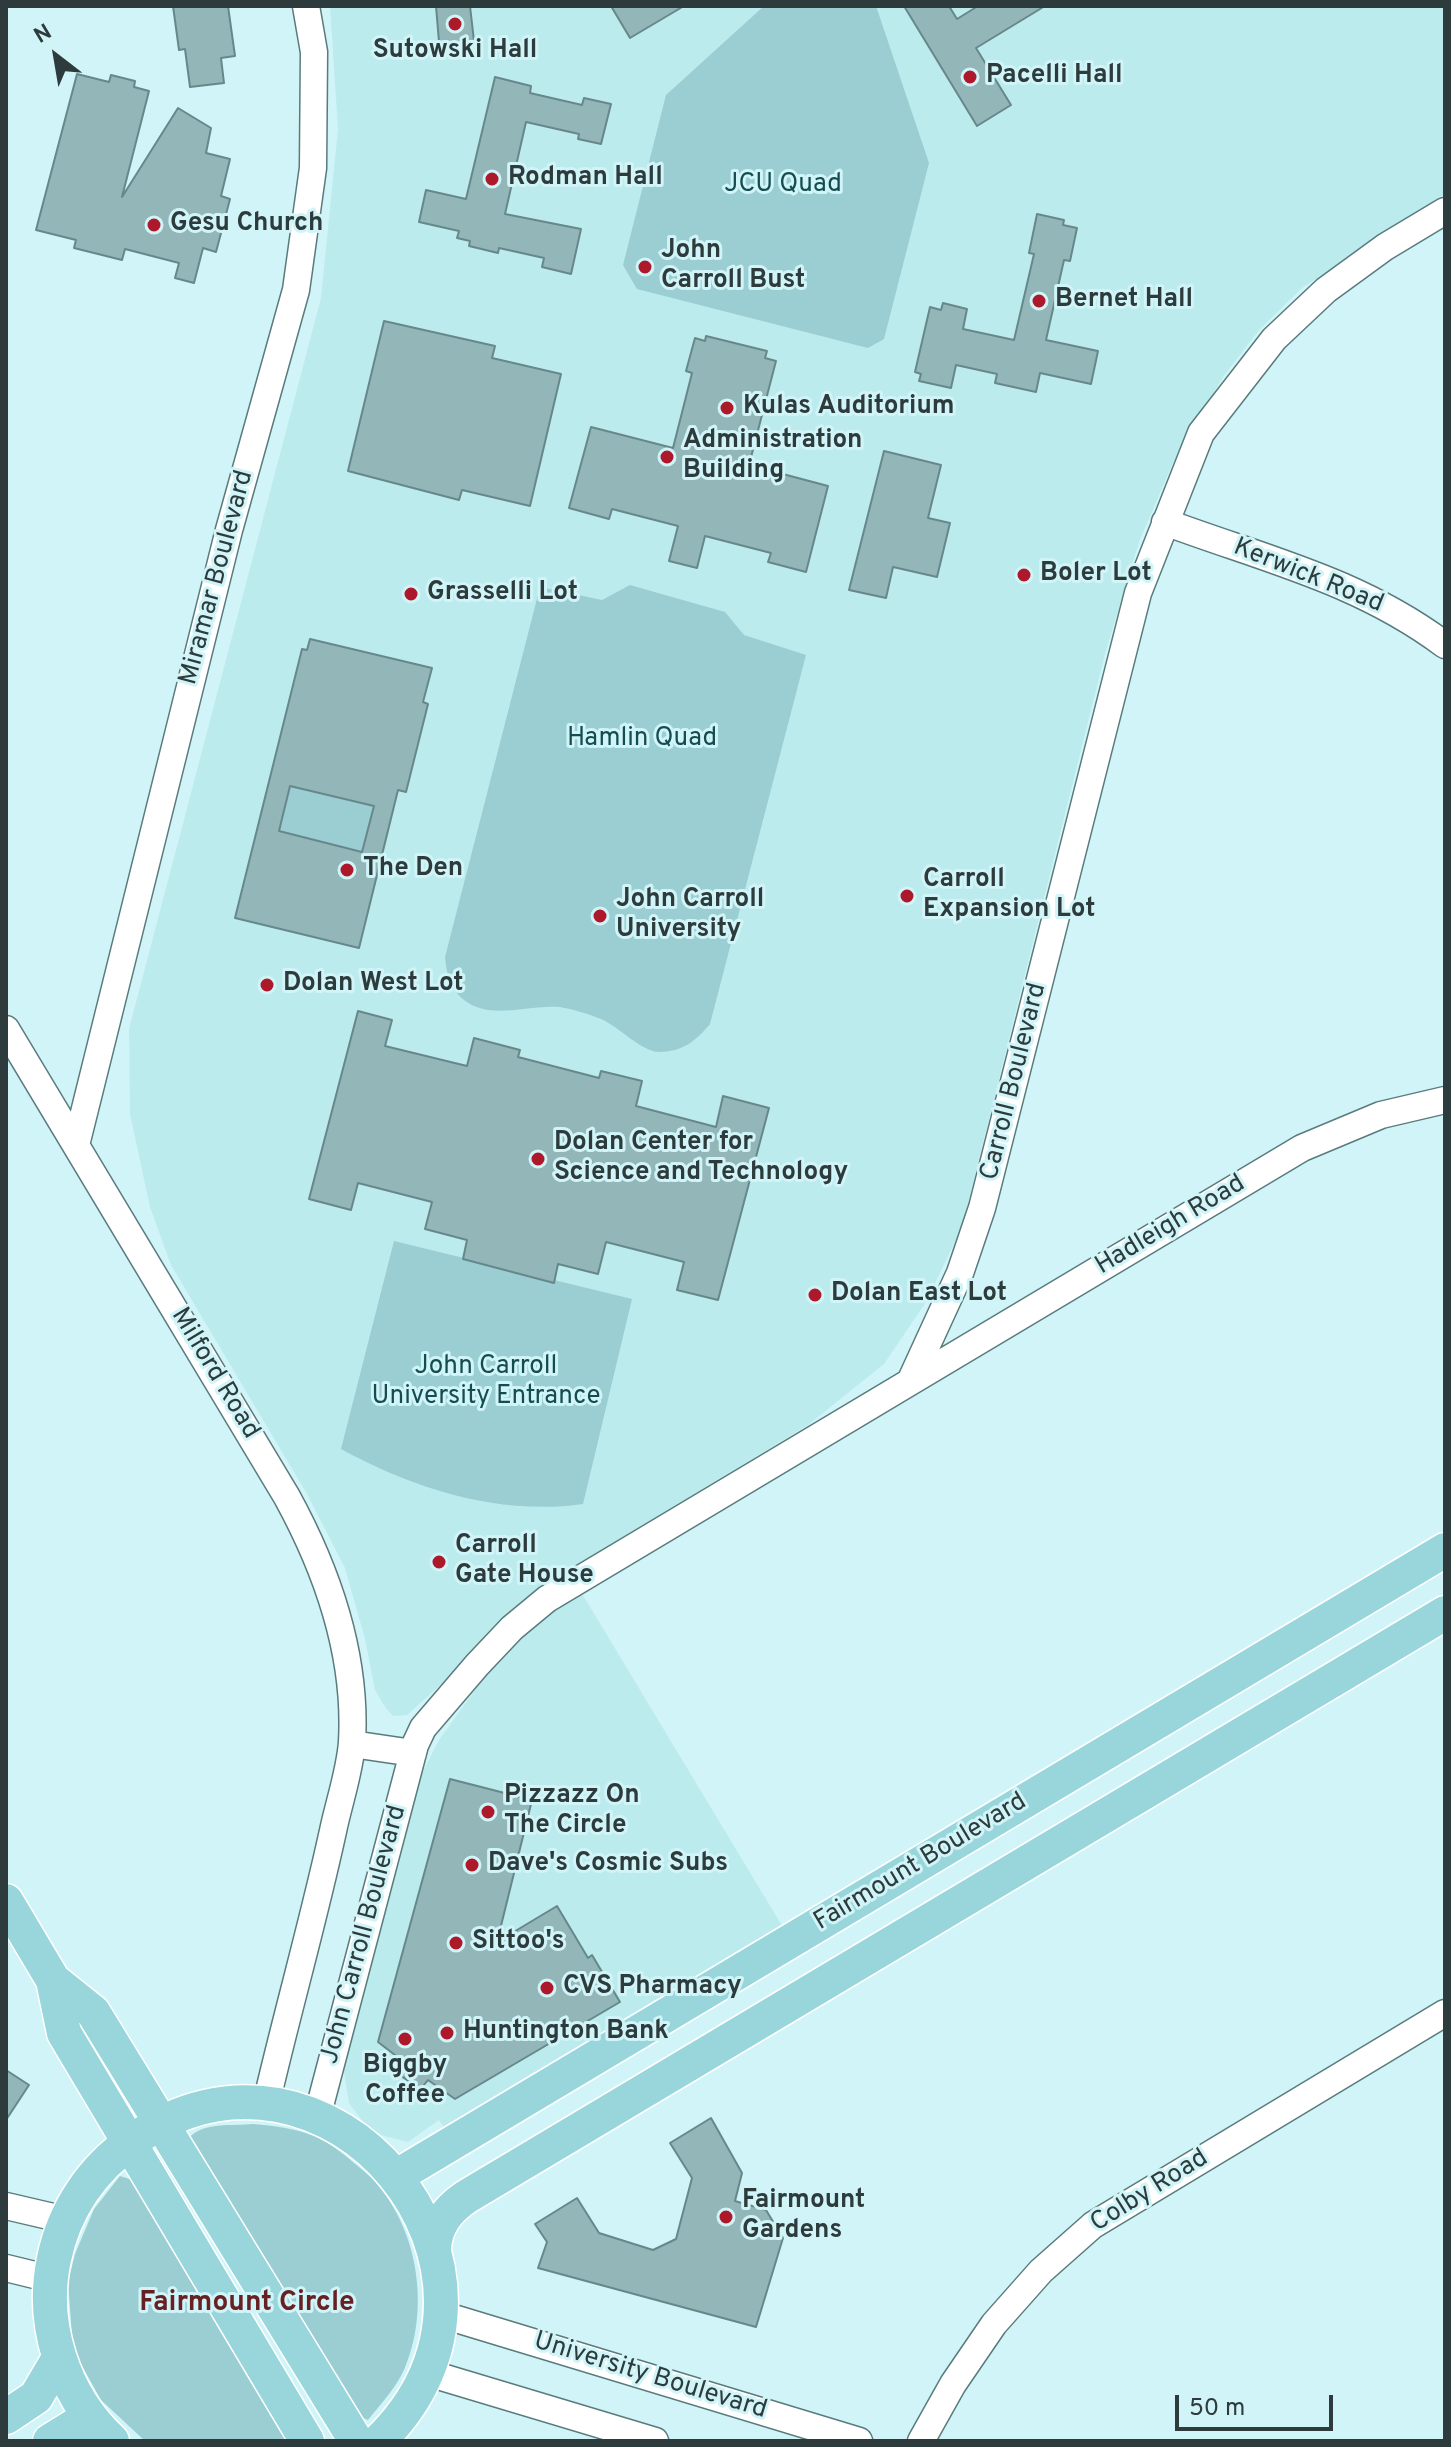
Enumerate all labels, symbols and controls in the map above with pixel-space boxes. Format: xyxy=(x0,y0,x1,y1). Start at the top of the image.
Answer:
marker: Sutowski Hall xyxy=(446,15,464,33)
north arrow xyxy=(16,16,96,96)
text: N xyxy=(30,19,57,51)
place label: Sutowski Hall xyxy=(373,36,537,68)
place label: Pacelli Hall xyxy=(986,61,1123,93)
marker: Pacelli Hall xyxy=(961,68,979,86)
place label: Rodman Hall xyxy=(508,163,663,195)
marker: Rodman Hall xyxy=(483,170,501,188)
park label: JCU Quad xyxy=(724,170,842,202)
place label: Gesu Church xyxy=(170,209,323,241)
marker: Gesu Church xyxy=(145,216,163,234)
place label: John Carroll Bust xyxy=(661,236,805,298)
marker: John Carroll Bust xyxy=(636,258,654,276)
place label: Bernet Hall xyxy=(1055,285,1193,317)
marker: Bernet Hall xyxy=(1030,292,1048,310)
place label: Kulas Auditorium xyxy=(743,392,955,424)
marker: Kulas Auditorium xyxy=(718,399,736,417)
place label: Administration Building xyxy=(683,426,862,488)
marker: Administration Building xyxy=(658,448,676,466)
street label: Miramar Boulevard xyxy=(174,467,262,689)
street label: Kerwick Road xyxy=(1228,533,1388,621)
place label: Boler Lot xyxy=(1040,559,1152,591)
marker: Boler Lot xyxy=(1015,566,1033,584)
place label: Grasselli Lot xyxy=(427,578,578,610)
marker: Grasselli Lot xyxy=(402,585,420,603)
park label: Hamlin Quad xyxy=(567,724,717,756)
place label: The Den xyxy=(363,854,463,886)
marker: The Den xyxy=(338,861,356,879)
place label: Carroll Expansion Lot xyxy=(923,865,1095,926)
place label: John Carroll University xyxy=(616,885,764,946)
marker: Carroll Expansion Lot xyxy=(898,887,916,905)
marker: John Carroll University xyxy=(591,907,609,925)
place label: Dolan West Lot xyxy=(283,969,464,1001)
marker: Dolan West Lot xyxy=(258,976,276,994)
street label: Carroll Boulevard xyxy=(975,980,1055,1184)
place label: Dolan Center for Science and Technology xyxy=(554,1128,848,1190)
marker: Dolan Center for Science and Technology xyxy=(529,1150,547,1168)
street label: Hadleigh Road xyxy=(1091,1169,1251,1283)
place label: Dolan East Lot xyxy=(831,1279,1007,1311)
marker: Dolan East Lot xyxy=(806,1286,824,1304)
street label: Milford Road xyxy=(163,1303,265,1445)
park label: John Carroll University Entrance xyxy=(372,1352,600,1414)
place label: Carroll Gate House xyxy=(455,1531,594,1592)
marker: Carroll Gate House xyxy=(430,1553,448,1571)
place label: Pizzazz On The Circle xyxy=(504,1781,640,1842)
street label: Fairmount Boulevard xyxy=(809,1787,1033,1939)
street label: John Carroll Boulevard xyxy=(315,1802,415,2068)
marker: Pizzazz On The Circle xyxy=(479,1803,497,1821)
place label: Dave's Cosmic Subs xyxy=(488,1849,728,1881)
marker: Dave's Cosmic Subs xyxy=(463,1856,481,1874)
place label: Sittoo's xyxy=(472,1927,565,1959)
marker: Sittoo's xyxy=(447,1934,465,1952)
place label: CVS Pharmacy xyxy=(563,1972,742,2004)
marker: CVS Pharmacy xyxy=(538,1979,556,1997)
place label: Huntington Bank xyxy=(463,2017,669,2049)
marker: Huntington Bank xyxy=(438,2024,456,2042)
marker: Biggby Coffee xyxy=(396,2030,414,2048)
place label: Biggby Coffee xyxy=(363,2051,447,2112)
street label: Colby Road xyxy=(1085,2144,1215,2240)
place label: Fairmount Gardens xyxy=(742,2186,865,2248)
marker: Fairmount Gardens xyxy=(717,2208,735,2226)
district label: Fairmount Circle xyxy=(139,2287,355,2321)
street label: University Boulevard xyxy=(530,2327,770,2427)
scale bar xyxy=(1179,2379,1337,2429)
text: 50 m xyxy=(1189,2394,1245,2424)

